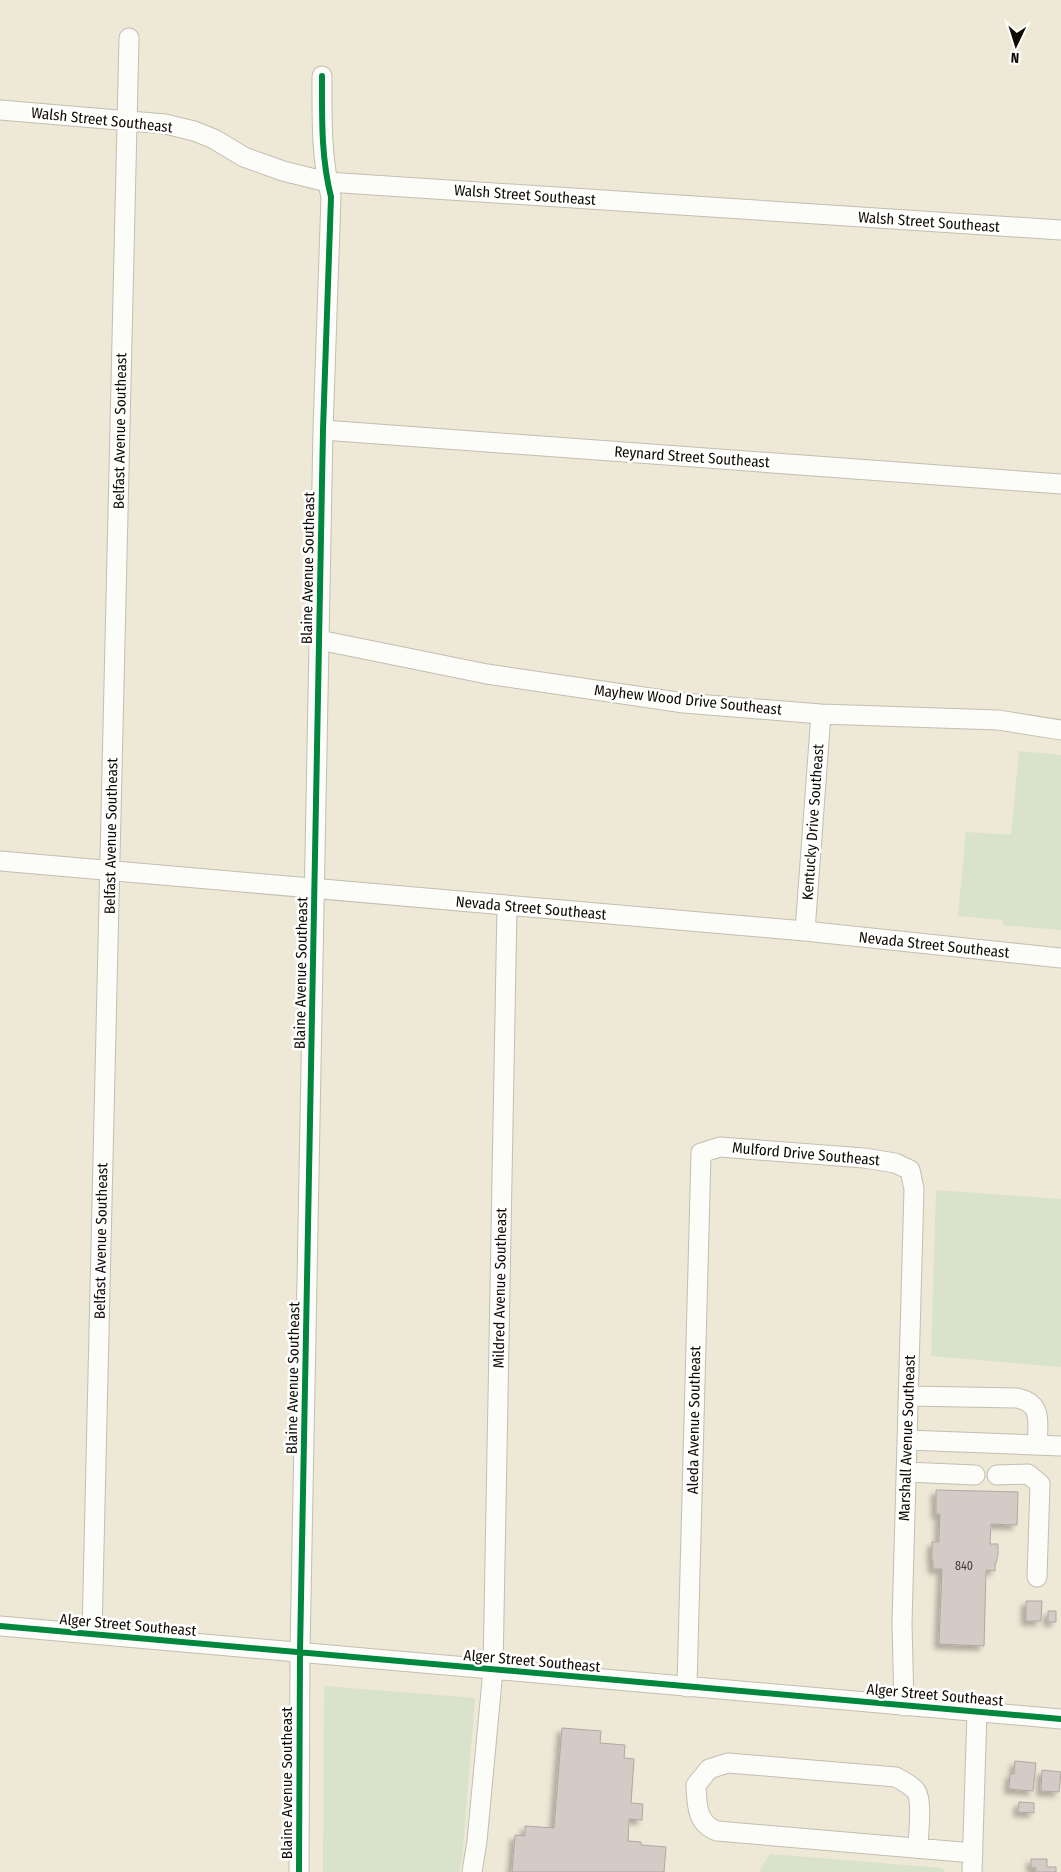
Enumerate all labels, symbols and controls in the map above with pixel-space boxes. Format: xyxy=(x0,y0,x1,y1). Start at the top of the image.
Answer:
north arrow xyxy=(991,20,1041,70)
text: N xyxy=(1010,49,1020,66)
street label: Walsh Street Southeast xyxy=(30,104,174,136)
street label: Walsh Street Southeast xyxy=(454,181,597,209)
street label: Walsh Street Southeast xyxy=(858,208,1001,236)
street label: Belfast Avenue Southeast xyxy=(110,353,130,509)
street label: Reynard Street Southeast xyxy=(614,443,770,471)
street label: Blaine Avenue Southeast xyxy=(298,492,318,644)
street label: Mayhew Wood Drive Southeast xyxy=(593,681,783,719)
street label: Kentucky Drive Southeast xyxy=(799,743,827,901)
street label: Belfast Avenue Southeast xyxy=(101,758,121,914)
street label: Nevada Street Southeast xyxy=(455,892,607,924)
street label: Blaine Avenue Southeast xyxy=(291,897,311,1049)
street label: Nevada Street Southeast xyxy=(858,928,1010,962)
street label: Mulford Drive Southeast xyxy=(731,1139,881,1169)
street label: Belfast Avenue Southeast xyxy=(91,1163,111,1319)
street label: Mildred Avenue Southeast xyxy=(490,1207,510,1368)
street label: Blaine Avenue Southeast xyxy=(283,1302,303,1454)
street label: Aleda Avenue Southeast xyxy=(684,1346,704,1494)
street label: Marshall Avenue Southeast xyxy=(895,1354,919,1521)
house number: 840 xyxy=(955,1559,973,1573)
street label: Alger Street Southeast xyxy=(59,1610,197,1640)
street label: Alger Street Southeast xyxy=(463,1646,601,1676)
street label: Alger Street Southeast xyxy=(866,1680,1004,1710)
street label: Blaine Avenue Southeast xyxy=(278,1707,296,1859)

